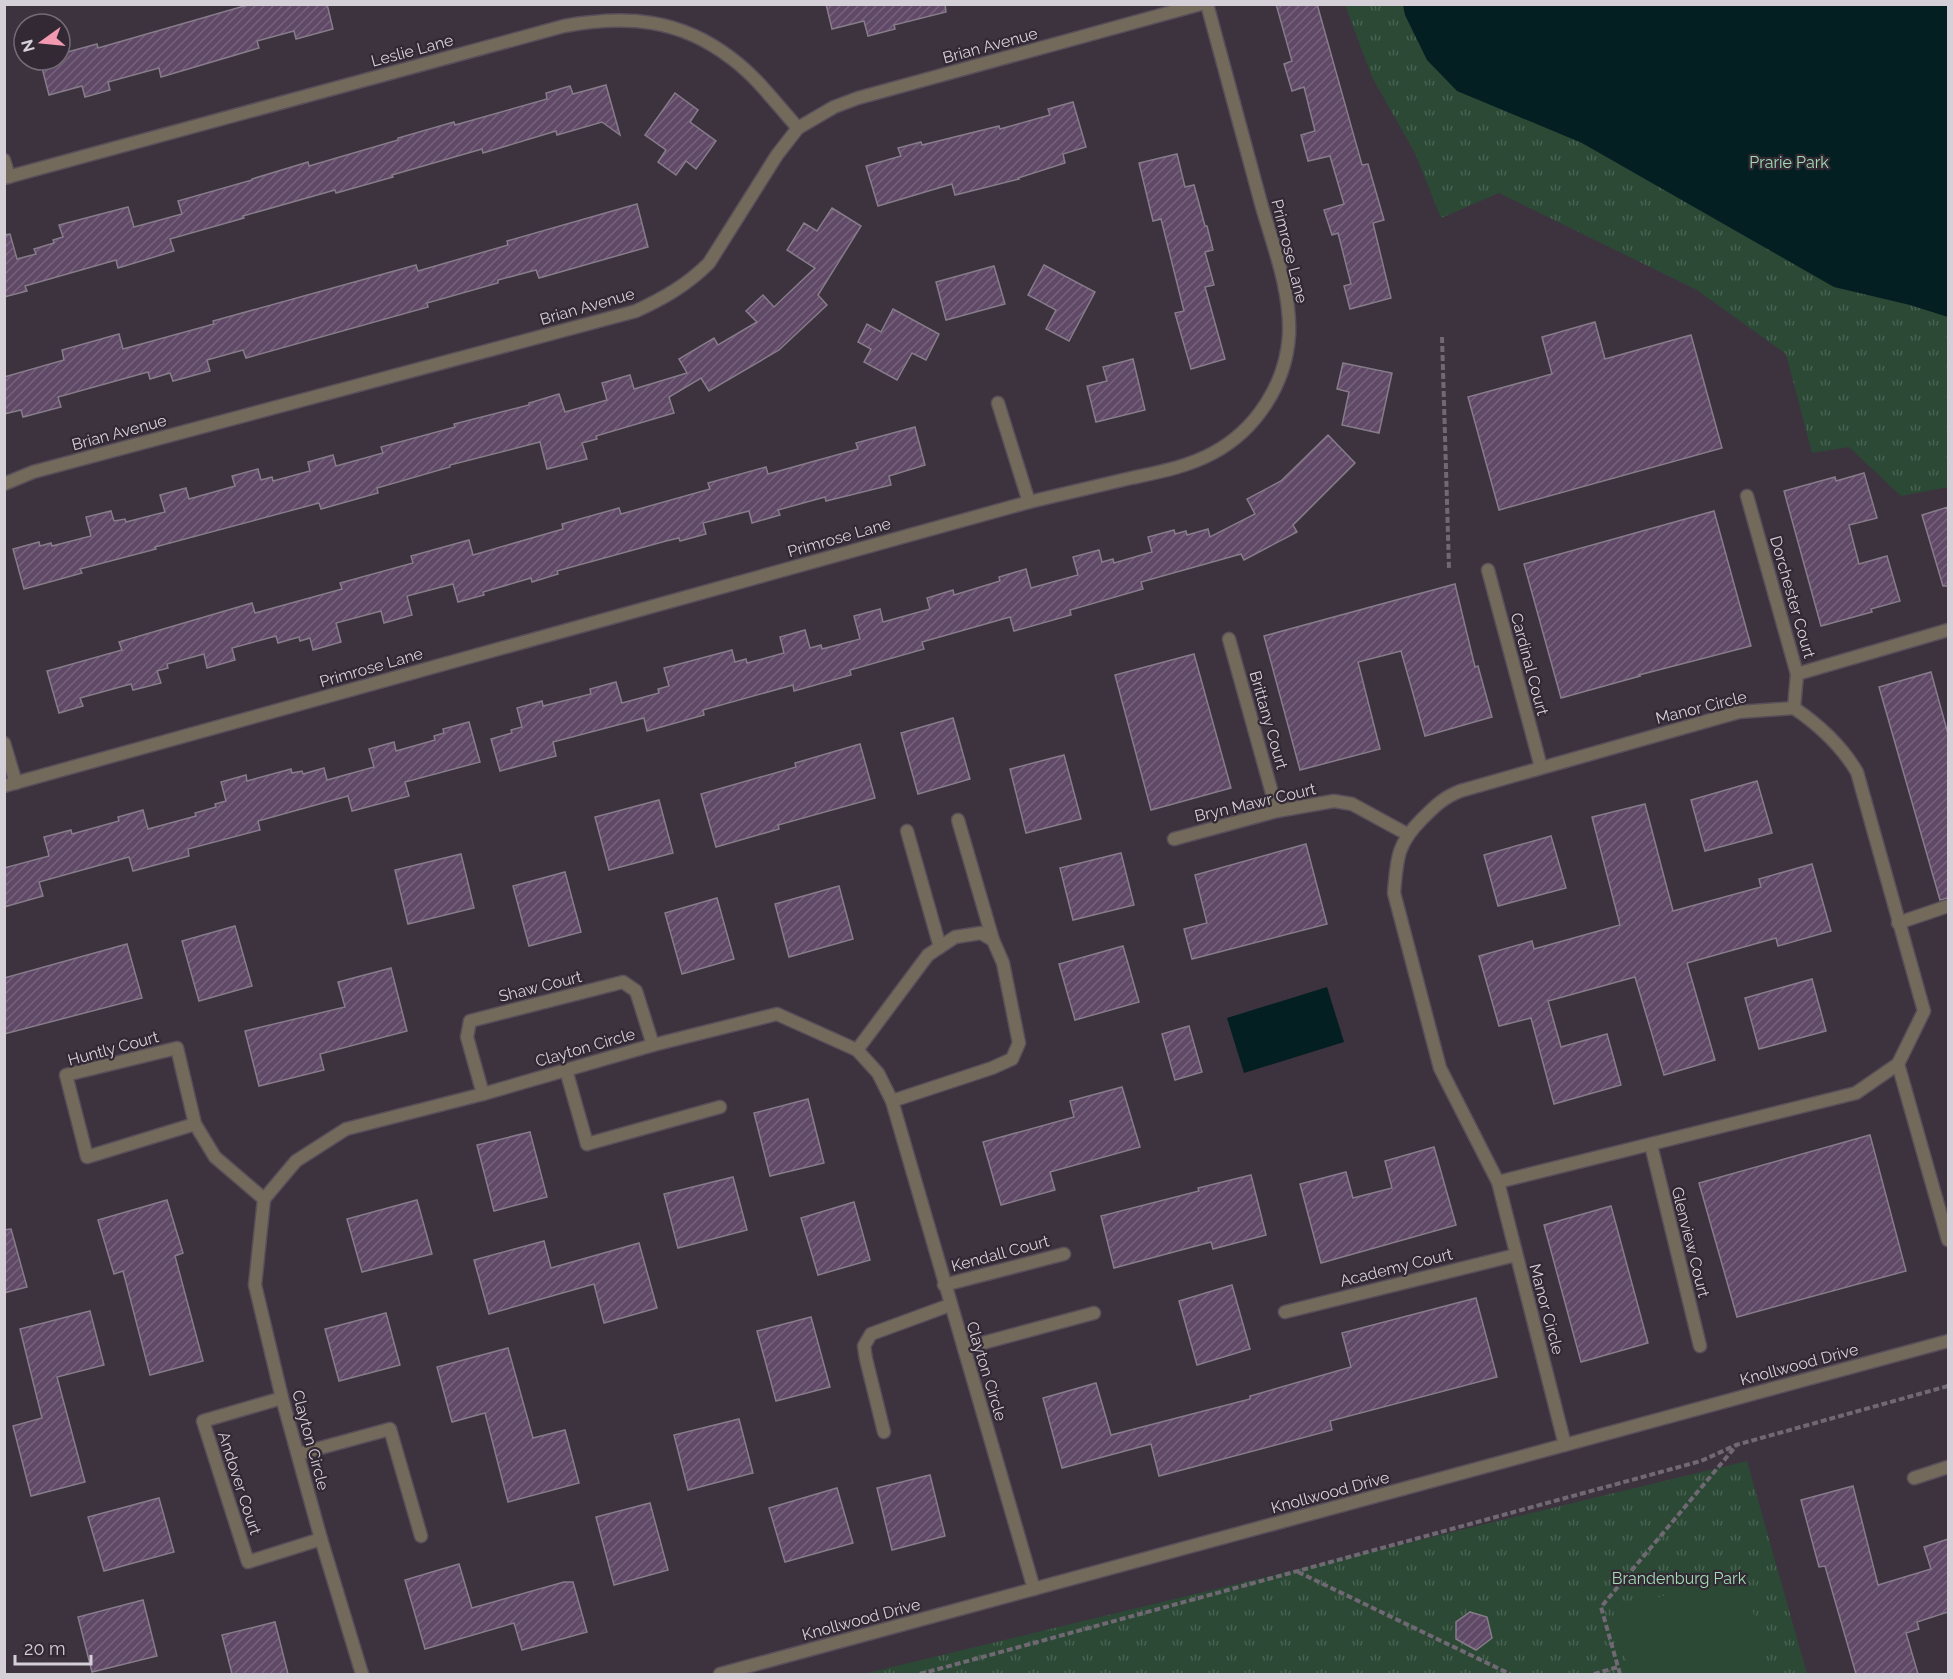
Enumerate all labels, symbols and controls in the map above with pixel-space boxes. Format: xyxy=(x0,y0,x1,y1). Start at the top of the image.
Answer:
north arrow xyxy=(12,12,72,72)
street label: Brian Avenue xyxy=(941,24,1040,67)
street label: Leslie Lane xyxy=(369,30,455,71)
text: N xyxy=(17,37,39,54)
park label: Prarie Park xyxy=(1749,153,1829,172)
street label: Primrose Lane xyxy=(1267,197,1312,305)
street label: Brian Avenue xyxy=(538,284,637,329)
street label: Brian Avenue xyxy=(70,411,169,454)
street label: Primrose Lane xyxy=(785,514,893,561)
street label: Dorchester Court xyxy=(1766,534,1819,661)
street label: Cardinal Court xyxy=(1507,611,1553,718)
street label: Primrose Lane xyxy=(317,644,425,691)
street label: Brittany Court xyxy=(1245,669,1292,772)
street label: Manor Circle xyxy=(1654,687,1749,728)
street label: Bryn Mawr Court xyxy=(1193,779,1318,826)
street label: Shaw Court xyxy=(497,967,584,1006)
street label: Clayton Circle xyxy=(533,1024,637,1071)
street label: Huntly Court xyxy=(66,1027,161,1070)
street label: Glenview Court xyxy=(1668,1185,1714,1300)
street label: Kendall Court xyxy=(949,1231,1052,1276)
street label: Academy Court xyxy=(1338,1244,1455,1291)
street label: Manor Circle xyxy=(1525,1262,1568,1357)
street label: Clayton Circle xyxy=(962,1319,1011,1423)
street label: Knollwood Drive xyxy=(1738,1340,1860,1389)
street label: Clayton Circle xyxy=(288,1388,333,1492)
street label: Andover Court xyxy=(214,1429,265,1538)
street label: Knollwood Drive xyxy=(1269,1468,1391,1517)
park label: Brandenburg Park xyxy=(1612,1569,1747,1588)
street label: Knollwood Drive xyxy=(800,1595,922,1644)
scale bar xyxy=(15,1628,92,1666)
text: 20 m xyxy=(24,1638,66,1659)

